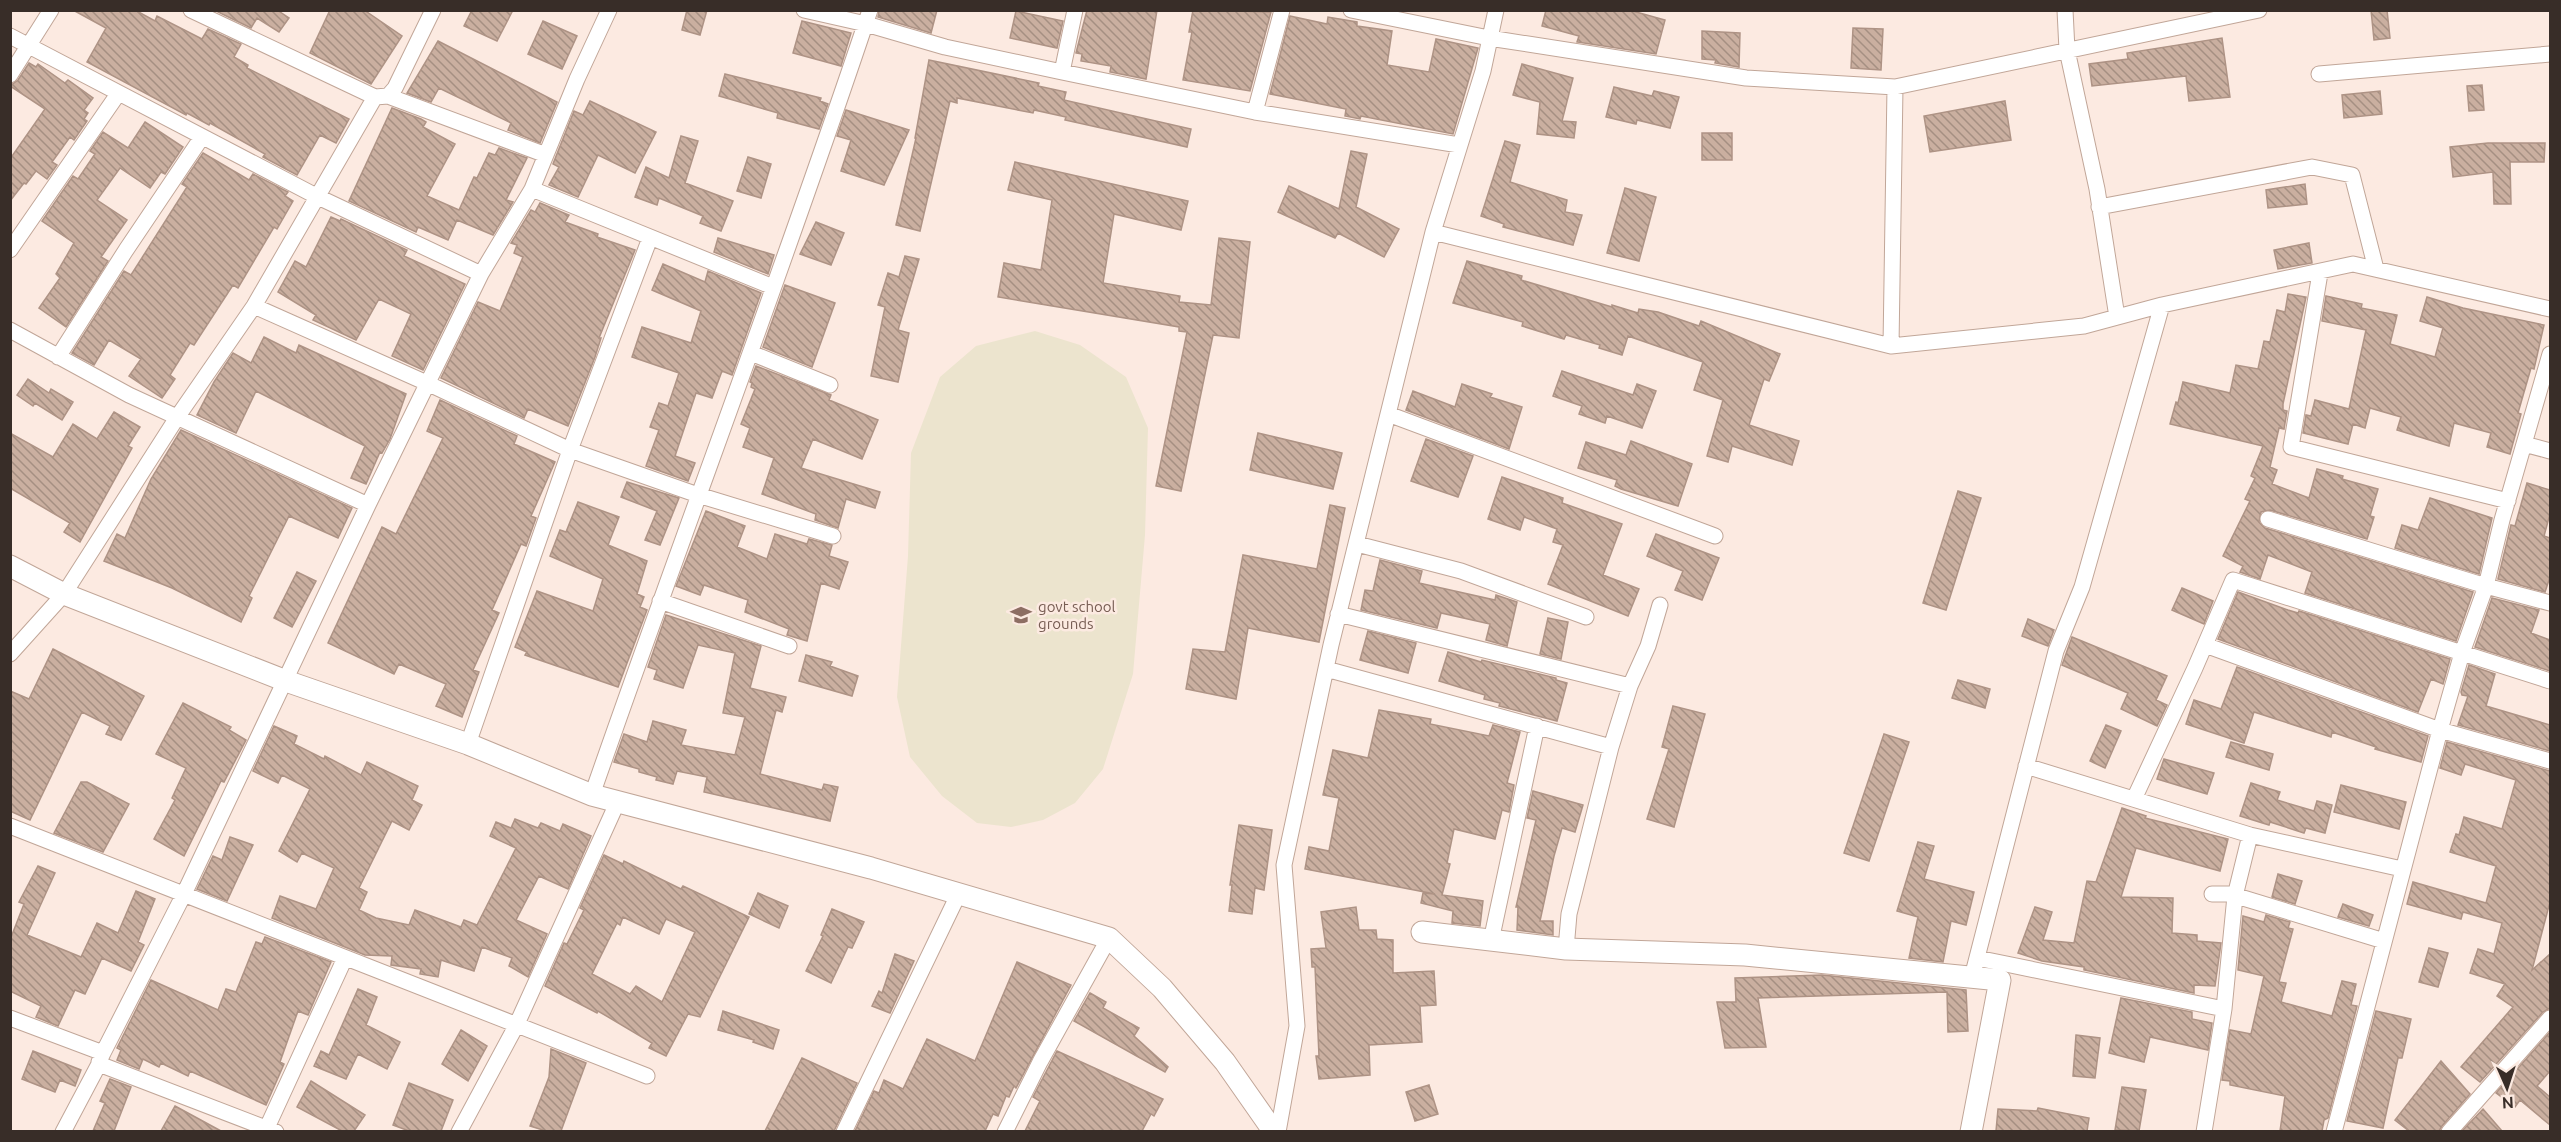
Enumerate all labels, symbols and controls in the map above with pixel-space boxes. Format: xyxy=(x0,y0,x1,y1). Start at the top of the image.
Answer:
place label: govt school grounds xyxy=(1038,598,1116,632)
school or university icon: govt school grounds xyxy=(1009,603,1033,627)
north arrow xyxy=(2477,1058,2537,1118)
text: N xyxy=(2501,1094,2514,1112)

